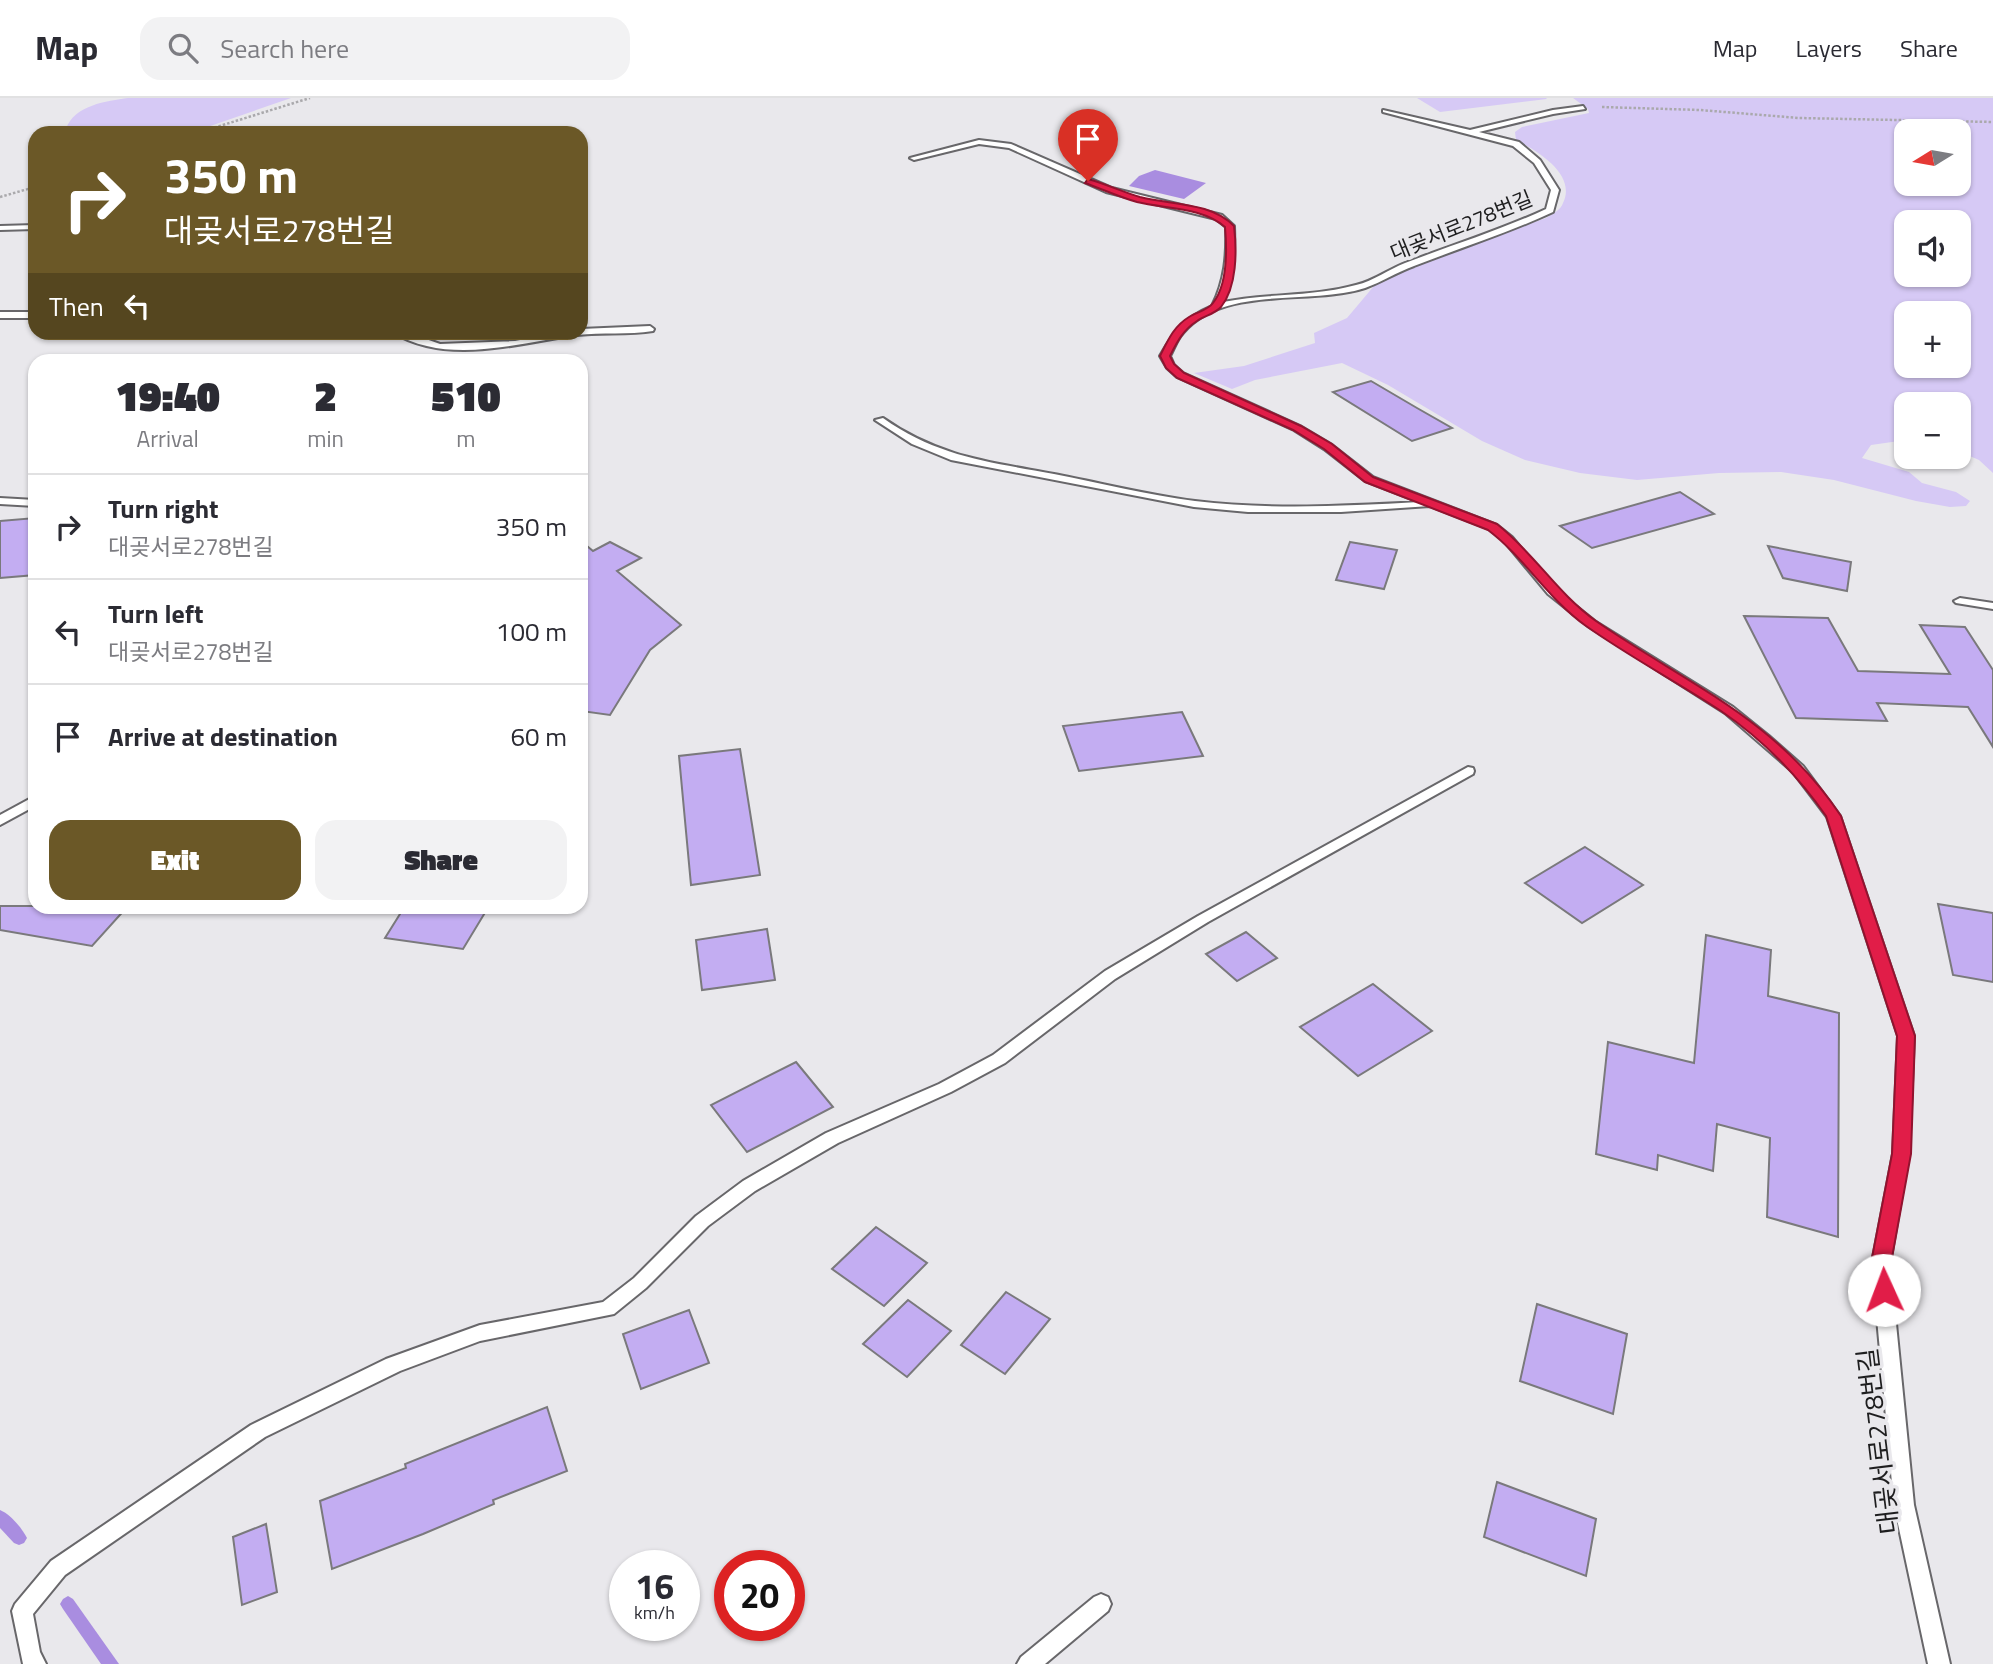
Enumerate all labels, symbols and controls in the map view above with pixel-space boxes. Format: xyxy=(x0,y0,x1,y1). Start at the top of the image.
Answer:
search box xyxy=(140,17,630,80)
text: Map xyxy=(35,23,98,73)
icon: search xyxy=(164,29,202,67)
text: Search here xyxy=(220,29,349,68)
text: Map xyxy=(1713,30,1758,66)
text: Layers xyxy=(1796,30,1862,66)
text: Share xyxy=(1900,30,1958,66)
pin xyxy=(1058,109,1118,181)
north arrow xyxy=(1894,119,1970,196)
map controls xyxy=(1894,119,1971,469)
icon: arrive xyxy=(1069,120,1107,158)
text: 350 m xyxy=(164,137,298,212)
icon: right xyxy=(49,154,140,245)
street label: 대곶서로278번길 xyxy=(1385,182,1537,268)
text: 대곶서로278번길 xyxy=(164,206,394,254)
button: sound xyxy=(1894,210,1971,287)
text: Then xyxy=(49,287,104,326)
icon: left xyxy=(118,287,156,325)
button: + xyxy=(1894,301,1971,378)
text: 19:40 xyxy=(115,363,220,427)
text: 2 xyxy=(314,363,337,427)
text: 510 xyxy=(431,363,501,427)
button: − xyxy=(1894,392,1971,469)
text: Arrival xyxy=(136,421,199,456)
text: min xyxy=(307,421,344,456)
text: m xyxy=(456,421,476,456)
text: Turn right xyxy=(108,489,219,528)
text: 350 m xyxy=(496,507,567,546)
icon: right xyxy=(49,508,87,546)
text: 대곶서로278번길 xyxy=(108,529,274,564)
text: Turn left xyxy=(108,594,203,633)
text: 100 m xyxy=(496,612,567,651)
icon: left xyxy=(49,613,87,651)
text: 대곶서로278번길 xyxy=(108,634,274,669)
text: Arrive at destination xyxy=(108,717,338,756)
text: 60 m xyxy=(510,717,567,756)
icon: arrive xyxy=(49,718,87,756)
button: Exit xyxy=(49,820,301,900)
button: Share xyxy=(315,820,567,900)
position arrow xyxy=(1847,1253,1921,1327)
street label: 대곶서로278번길 xyxy=(1847,1346,1909,1536)
speed limit sign: 20 xyxy=(714,1550,805,1641)
text: 16 xyxy=(635,1559,674,1613)
text: km/h xyxy=(634,1599,675,1626)

